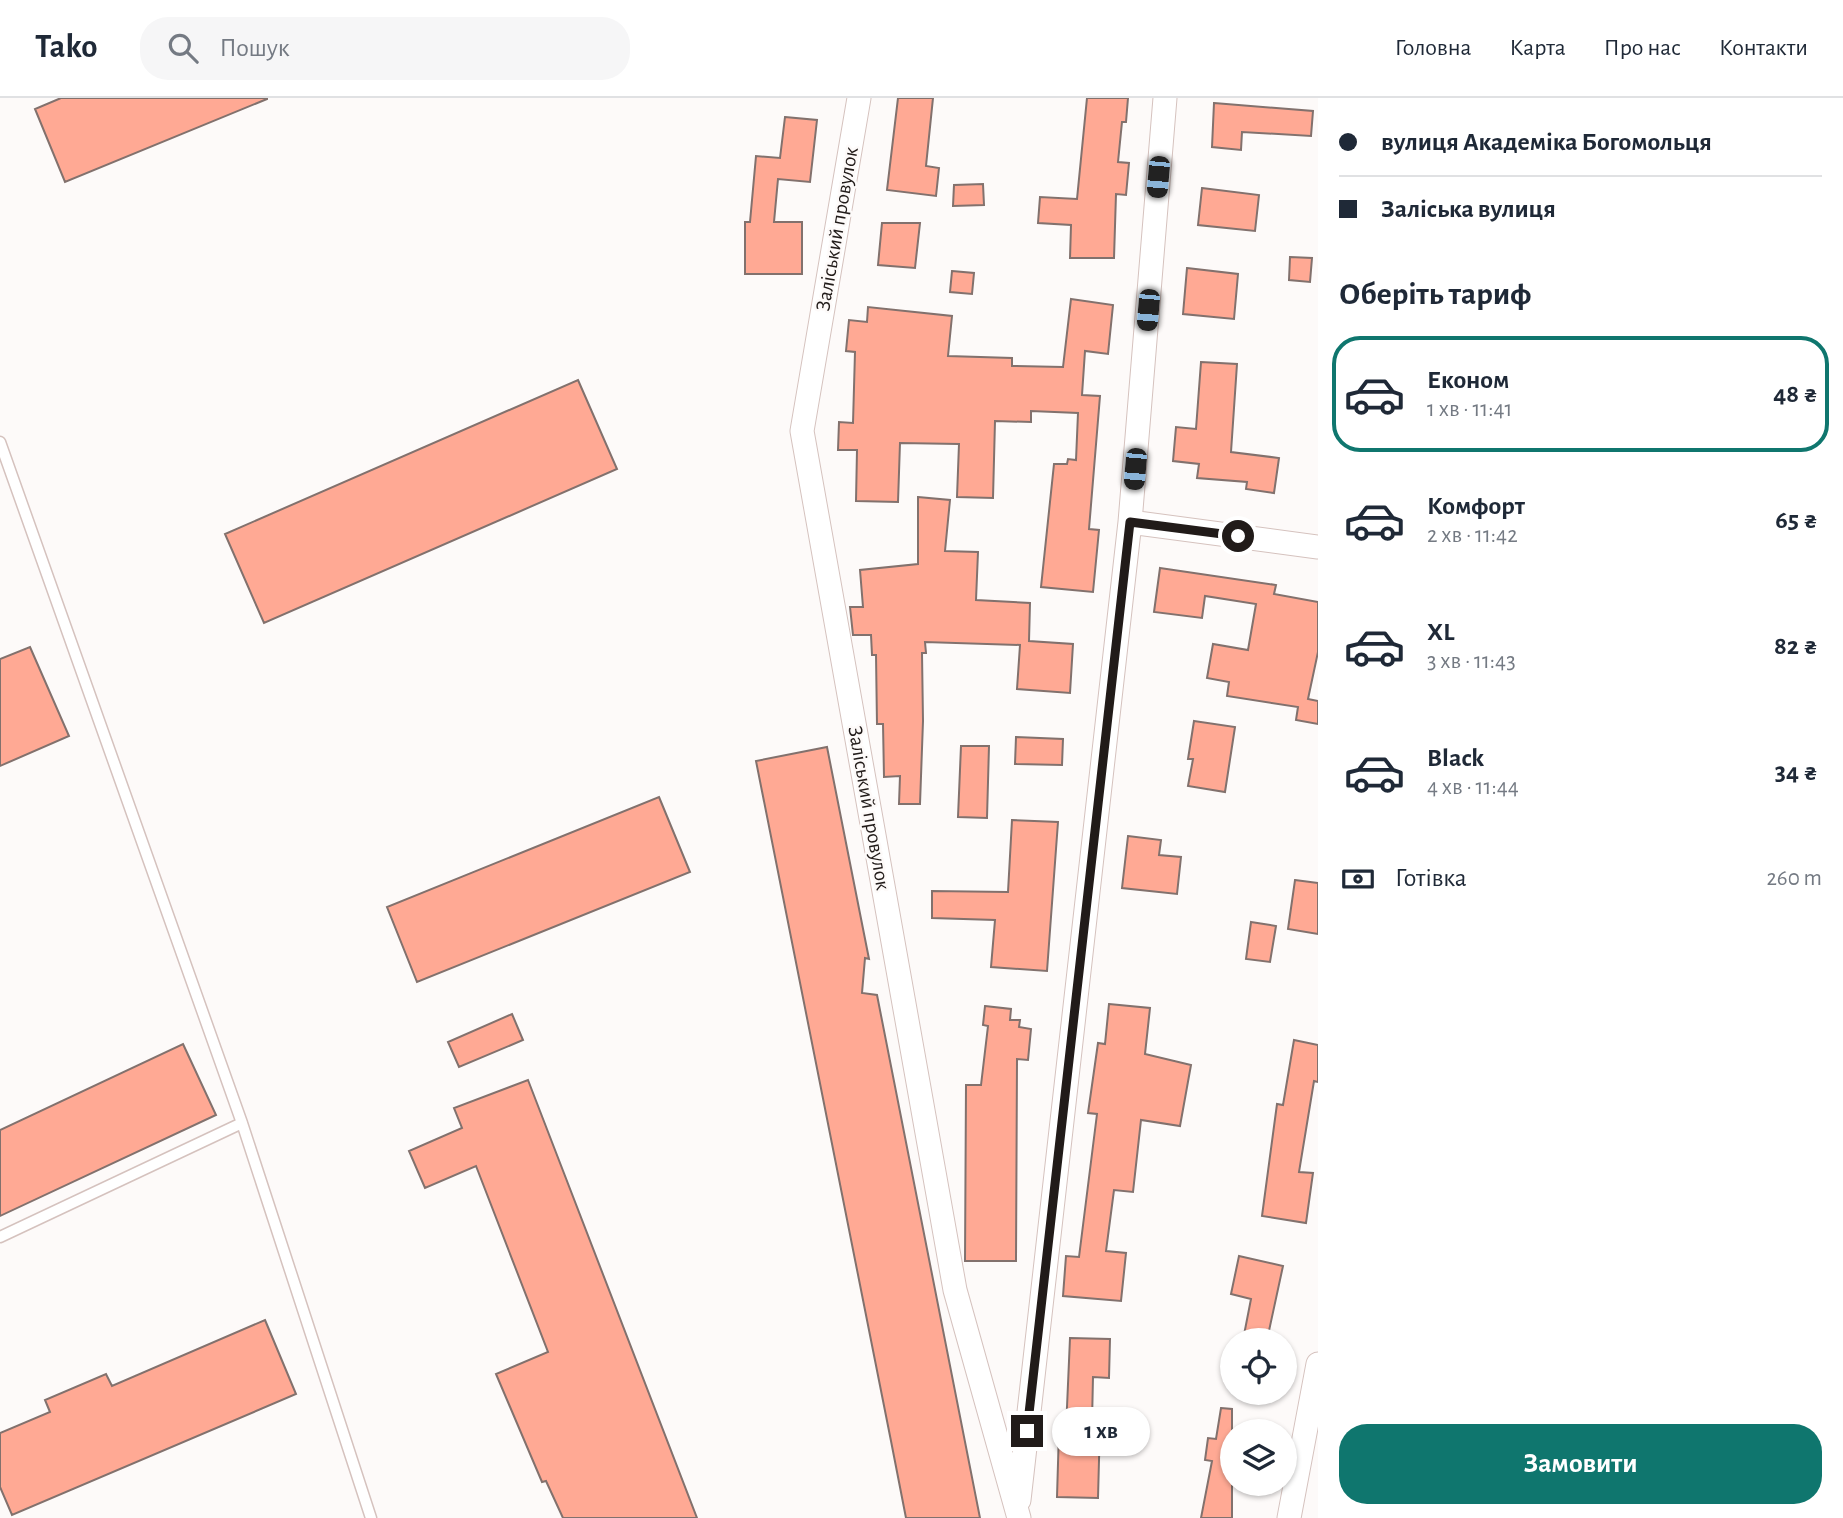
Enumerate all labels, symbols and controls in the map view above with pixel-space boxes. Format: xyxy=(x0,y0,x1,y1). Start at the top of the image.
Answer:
search box xyxy=(140,17,630,80)
icon: search xyxy=(164,29,202,67)
text: Tako xyxy=(35,31,98,64)
text: Пошук xyxy=(220,35,290,61)
text: Головна xyxy=(1395,36,1471,60)
text: Карта xyxy=(1509,36,1566,60)
text: Про нас xyxy=(1604,36,1681,60)
text: Контакти xyxy=(1719,36,1808,60)
text: вулиця Академіка Богомольця xyxy=(1381,129,1712,155)
street label: Заліський провулок xyxy=(812,145,862,313)
car xyxy=(1146,155,1171,199)
text: Заліська вулиця xyxy=(1381,196,1556,222)
text: Оберіть тариф xyxy=(1339,278,1531,310)
car xyxy=(1136,288,1161,332)
icon: car xyxy=(1343,363,1406,426)
text: Економ xyxy=(1427,367,1509,393)
text: 48 ₴ xyxy=(1773,381,1818,407)
text: 1 хв · 11:41 xyxy=(1427,398,1513,421)
car xyxy=(1123,447,1148,491)
icon: car xyxy=(1343,489,1406,552)
text: Комфорт xyxy=(1427,493,1525,519)
text: 65 ₴ xyxy=(1775,507,1818,533)
route start xyxy=(1222,520,1254,552)
text: 2 хв · 11:42 xyxy=(1427,524,1518,547)
icon: car xyxy=(1343,615,1406,678)
text: XL xyxy=(1427,619,1454,645)
text: 82 ₴ xyxy=(1774,633,1818,659)
text: 3 хв · 11:43 xyxy=(1427,650,1516,673)
street label: Заліський провулок xyxy=(844,724,894,892)
icon: car xyxy=(1343,741,1406,804)
text: Black xyxy=(1427,745,1484,771)
text: 34 ₴ xyxy=(1775,759,1818,785)
text: 4 хв · 11:44 xyxy=(1427,776,1519,799)
icon: cash xyxy=(1339,860,1377,898)
text: Готівка xyxy=(1395,865,1467,891)
text: 260 m xyxy=(1766,867,1822,890)
map controls xyxy=(1220,1328,1297,1496)
button: locate xyxy=(1220,1328,1297,1405)
callout: 1 хв xyxy=(1052,1406,1150,1456)
route end xyxy=(1011,1415,1043,1447)
button: layers xyxy=(1220,1419,1297,1496)
text: 1 хв xyxy=(1084,1420,1118,1443)
button: Замовити xyxy=(1339,1424,1822,1504)

